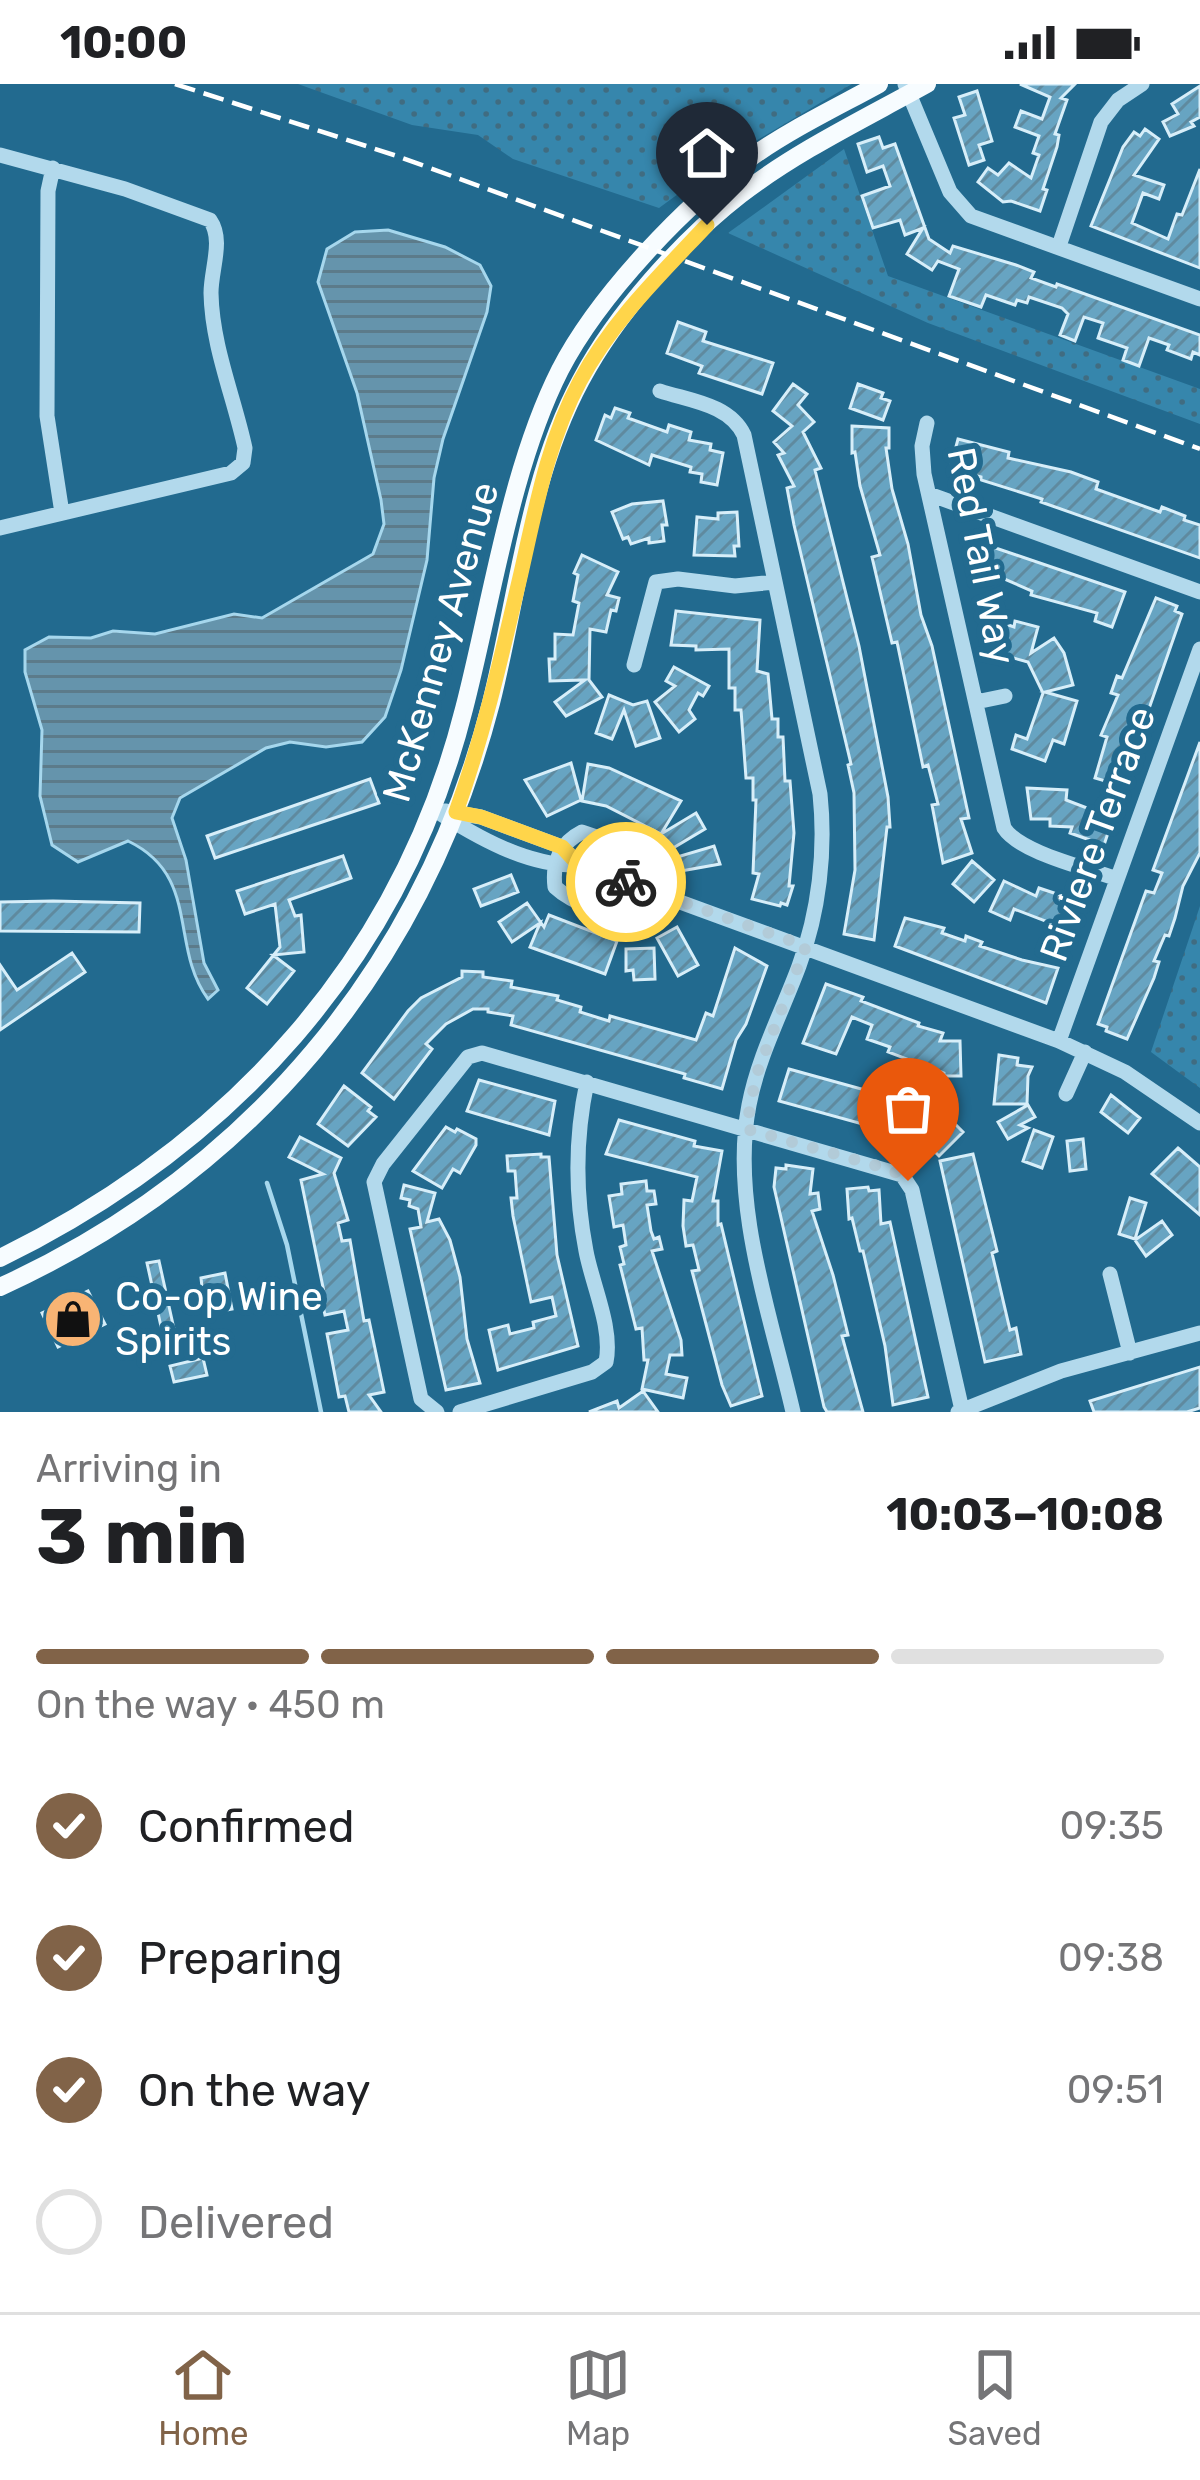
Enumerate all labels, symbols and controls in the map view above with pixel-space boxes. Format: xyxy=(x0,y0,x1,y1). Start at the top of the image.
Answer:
text: 10:00 xyxy=(60,16,187,69)
pin xyxy=(656,102,758,225)
icon: home xyxy=(674,120,740,186)
street label: Red Tail Way xyxy=(937,444,1025,668)
street label: McKenney Avenue xyxy=(373,477,509,807)
street label: Riviere Terrace xyxy=(1031,700,1165,968)
courier xyxy=(566,822,686,942)
icon: bike xyxy=(593,849,659,915)
pin xyxy=(857,1058,959,1181)
icon: bag xyxy=(875,1076,941,1142)
place label: Co-op Wine Spirits xyxy=(115,1274,323,1365)
shop icon: Co-op Wine Spirits xyxy=(42,1288,104,1350)
text: Arriving in xyxy=(36,1446,222,1492)
text: 10:03–10:08 xyxy=(886,1488,1164,1541)
text: 3 min xyxy=(36,1490,248,1583)
text: On the way · 450 m xyxy=(36,1682,385,1728)
icon: check xyxy=(36,1793,102,1859)
text: Confirmed xyxy=(138,1800,355,1853)
text: 09:35 xyxy=(1060,1803,1164,1849)
icon: check xyxy=(36,1925,102,1991)
text: Preparing xyxy=(138,1932,343,1985)
text: 09:38 xyxy=(1058,1935,1164,1981)
icon: check xyxy=(36,2057,102,2123)
text: On the way xyxy=(138,2064,371,2117)
text: 09:51 xyxy=(1067,2067,1164,2113)
text: Delivered xyxy=(138,2196,334,2249)
tab: Home xyxy=(158,2342,249,2453)
tab: Map xyxy=(565,2342,631,2453)
tab: Saved xyxy=(948,2342,1042,2453)

